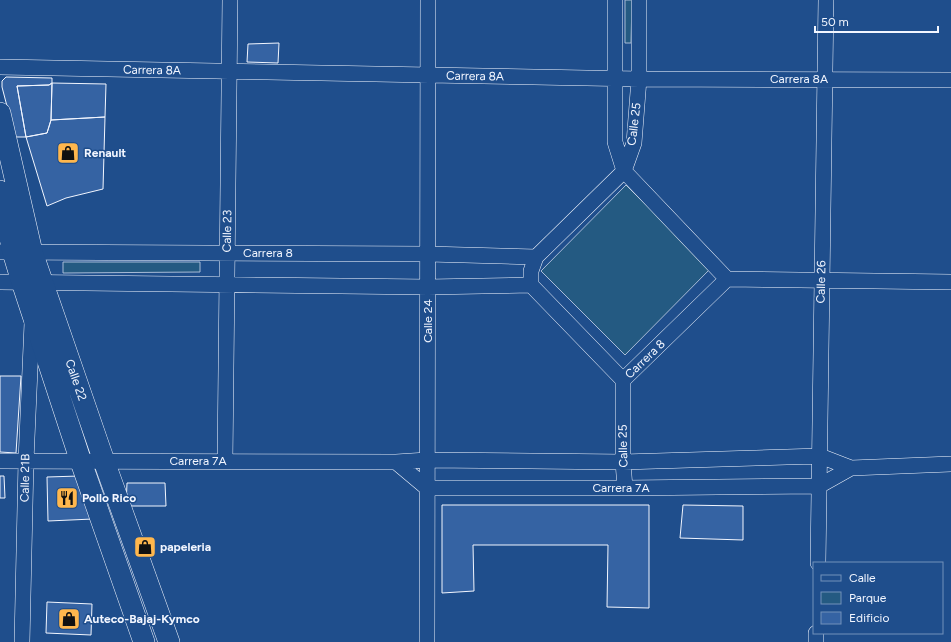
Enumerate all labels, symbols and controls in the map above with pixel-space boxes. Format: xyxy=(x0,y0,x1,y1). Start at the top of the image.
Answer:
scale bar xyxy=(815,8,938,34)
text: 50 m xyxy=(821,15,849,29)
street label: Carrera 8A xyxy=(123,62,181,78)
street label: Carrera 8A xyxy=(446,68,504,84)
street label: Carrera 8A xyxy=(770,72,828,86)
street label: Calle 25 xyxy=(624,102,644,146)
shop icon: Renault xyxy=(55,140,81,166)
place label: Renault xyxy=(84,146,126,160)
street label: Calle 23 xyxy=(220,209,234,253)
street label: Carrera 8 xyxy=(243,246,293,260)
street label: Calle 26 xyxy=(814,260,828,304)
street label: Calle 24 xyxy=(421,299,435,343)
street label: Carrera 8 xyxy=(622,337,668,381)
street label: Calle 22 xyxy=(62,357,90,403)
street label: Calle 25 xyxy=(616,424,630,468)
street label: Calle 21B xyxy=(18,454,32,502)
street label: Carrera 7A xyxy=(169,454,227,468)
street label: Carrera 7A xyxy=(592,481,650,495)
restaurant icon: Pollo Rico xyxy=(54,485,80,511)
place label: Pollo Rico xyxy=(82,491,136,505)
shop icon: papeleria xyxy=(132,534,158,560)
place label: papeleria xyxy=(160,540,211,554)
legend xyxy=(813,562,943,634)
text: Calle xyxy=(849,571,876,585)
text: Parque xyxy=(849,591,887,605)
shop icon: Auteco-Bajaj-Kymco xyxy=(56,606,82,632)
text: Edificio xyxy=(849,611,889,625)
place label: Auteco-Bajaj-Kymco xyxy=(84,612,200,626)

